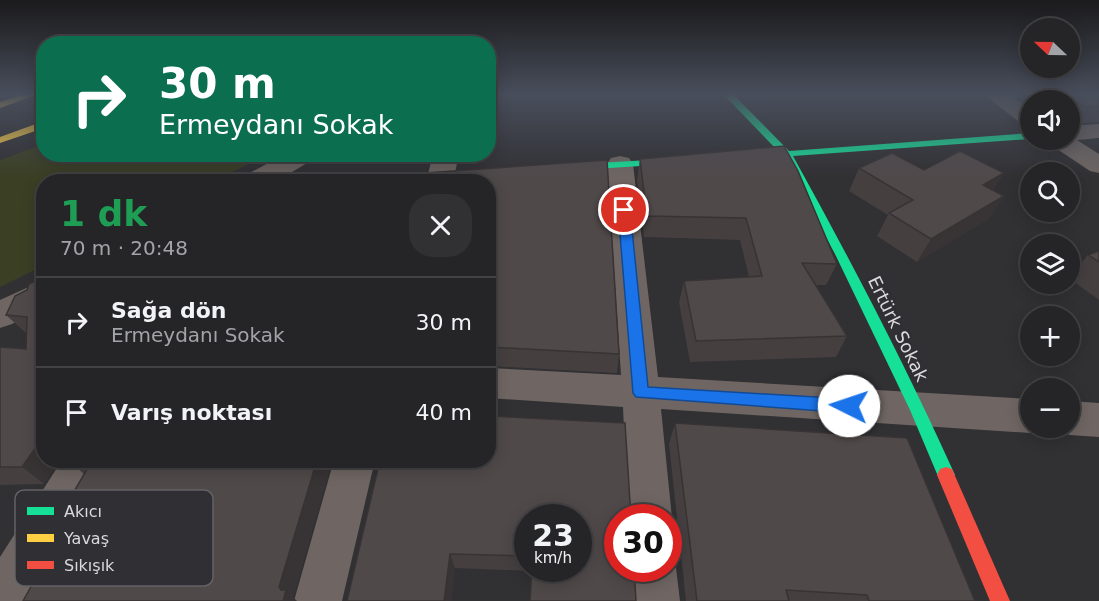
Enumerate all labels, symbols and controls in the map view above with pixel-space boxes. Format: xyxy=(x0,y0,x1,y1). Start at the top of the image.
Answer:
north arrow xyxy=(1020,18,1080,78)
map controls xyxy=(1020,18,1080,438)
text: 30 m xyxy=(159,59,276,108)
icon: right xyxy=(60,60,138,138)
button: sound xyxy=(1020,90,1080,150)
text: Ermeydanı Sokak xyxy=(159,109,393,140)
button: search xyxy=(1020,162,1080,222)
pin xyxy=(598,184,649,235)
text: 1 dk xyxy=(60,193,147,234)
icon: arrive xyxy=(607,193,640,226)
button: close xyxy=(409,194,472,257)
button: layers xyxy=(1020,234,1080,294)
text: 70 m · 20:48 xyxy=(60,236,188,260)
street label: Ertürk Sokak xyxy=(864,273,933,385)
text: Sağa dön xyxy=(111,298,226,323)
icon: right xyxy=(60,306,93,339)
button: + xyxy=(1020,306,1080,366)
text: 30 m xyxy=(416,310,472,335)
text: Ermeydanı Sokak xyxy=(111,323,285,347)
position arrow xyxy=(817,374,881,438)
button: − xyxy=(1020,378,1080,438)
icon: arrive xyxy=(60,396,93,429)
text: Varış noktası xyxy=(111,400,272,425)
text: 40 m xyxy=(416,400,472,425)
legend xyxy=(15,490,213,586)
text: Akıcı xyxy=(64,502,102,521)
speed limit sign: 30 xyxy=(604,504,682,582)
text: 23 xyxy=(532,518,574,553)
text: Yavaş xyxy=(63,529,109,548)
text: km/h xyxy=(534,549,572,567)
text: Sıkışık xyxy=(64,556,115,575)

